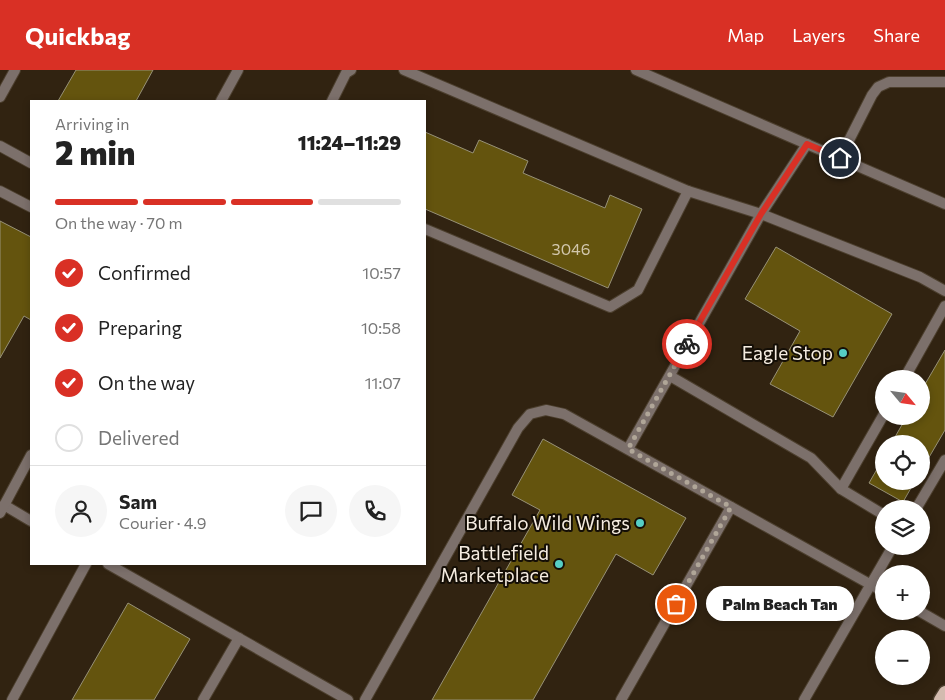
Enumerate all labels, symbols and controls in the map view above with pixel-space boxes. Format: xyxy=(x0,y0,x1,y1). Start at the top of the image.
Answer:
text: Quickbag xyxy=(25,21,130,50)
text: Map xyxy=(727,24,764,46)
text: Layers xyxy=(792,24,845,46)
text: Share xyxy=(873,24,920,46)
text: Arriving in xyxy=(55,114,129,133)
text: 11:24–11:29 xyxy=(298,131,401,154)
text: 2 min xyxy=(55,132,135,172)
pin xyxy=(819,137,861,179)
icon: home xyxy=(826,144,854,172)
text: On the way · 70 m xyxy=(55,213,182,232)
house number: 3046 xyxy=(552,239,590,258)
icon: check xyxy=(55,259,83,287)
text: Confirmed xyxy=(98,261,191,284)
text: 10:57 xyxy=(362,263,401,282)
icon: check xyxy=(55,314,83,342)
text: Preparing xyxy=(98,316,182,339)
text: 10:58 xyxy=(361,318,401,337)
courier xyxy=(662,319,712,369)
icon: bike xyxy=(673,330,701,358)
place label: Eagle Stop xyxy=(742,341,833,364)
marker: Eagle Stop xyxy=(837,347,849,359)
icon: check xyxy=(55,369,83,397)
north arrow xyxy=(875,370,930,425)
map controls xyxy=(875,370,930,685)
text: On the way xyxy=(98,371,195,394)
text: 11:07 xyxy=(365,373,401,392)
text: Delivered xyxy=(98,426,179,449)
button: locate xyxy=(875,435,930,490)
button: person xyxy=(55,485,107,537)
button: chat xyxy=(285,485,337,537)
button: phone xyxy=(349,485,401,537)
text: Sam xyxy=(119,490,157,513)
button: layers xyxy=(875,500,930,555)
place label: Buffalo Wild Wings xyxy=(465,511,630,534)
text: Courier · 4.9 xyxy=(119,513,206,532)
marker: Buffalo Wild Wings xyxy=(634,517,646,529)
place label: Battlefield Marketplace xyxy=(441,541,549,586)
marker: Battlefield Marketplace xyxy=(553,558,565,570)
button: + xyxy=(875,565,930,620)
pin xyxy=(655,583,697,625)
callout: Palm Beach Tan xyxy=(706,586,854,622)
icon: bag xyxy=(662,590,690,618)
text: Palm Beach Tan xyxy=(722,594,838,613)
button: − xyxy=(875,630,930,685)

